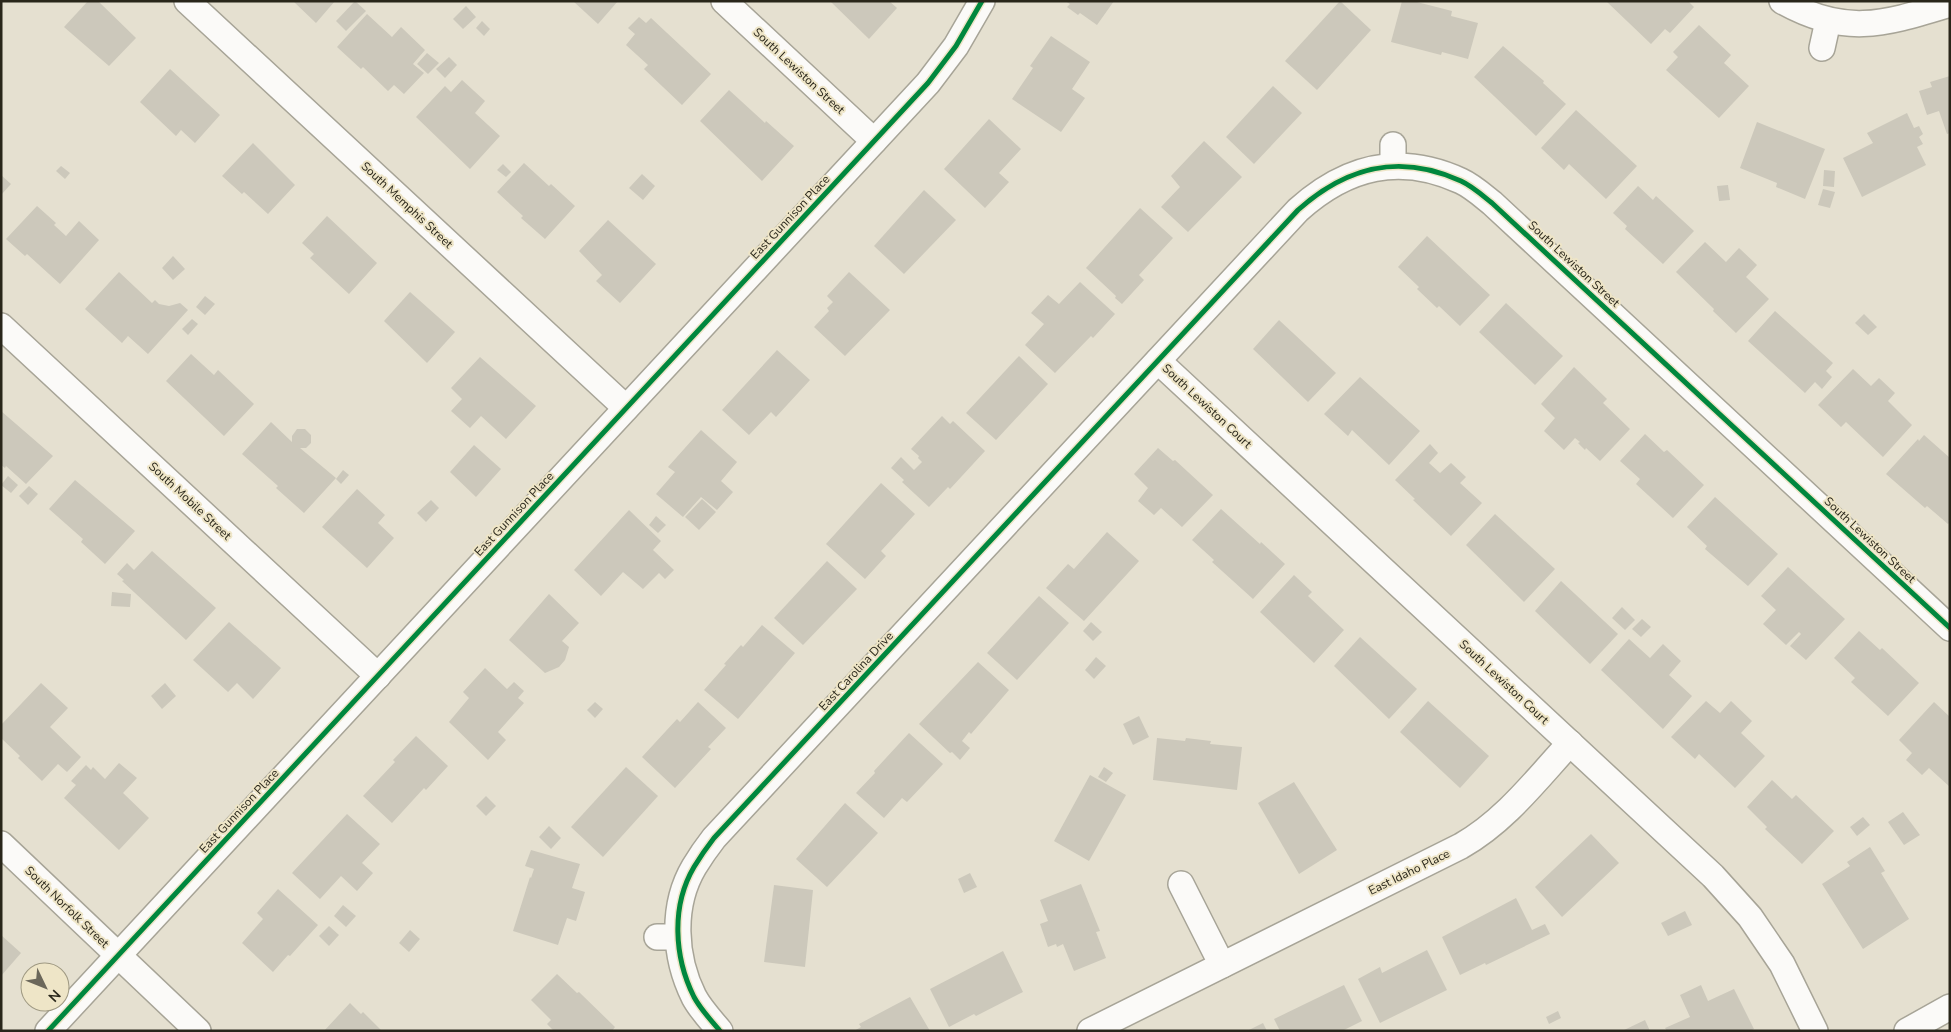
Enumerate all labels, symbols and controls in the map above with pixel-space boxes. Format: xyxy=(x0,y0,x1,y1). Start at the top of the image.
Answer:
street label: South Lewiston Street xyxy=(750,24,849,118)
street label: South Memphis Street xyxy=(358,158,457,252)
street label: East Gunnison Place xyxy=(747,171,833,263)
street label: South Lewiston Street xyxy=(1525,217,1624,311)
street label: South Lewiston Court xyxy=(1159,360,1256,452)
street label: South Mobile Street xyxy=(145,459,235,544)
street label: East Gunnison Place xyxy=(471,468,557,560)
street label: South Lewiston Street xyxy=(1821,493,1920,587)
street label: East Carolina Drive xyxy=(815,628,897,714)
street label: South Lewiston Court xyxy=(1456,636,1553,728)
street label: East Gunnison Place xyxy=(196,765,282,857)
street label: East Idaho Place xyxy=(1366,845,1452,899)
street label: South Norfolk Street xyxy=(22,863,113,952)
north arrow xyxy=(20,962,70,1012)
text: N xyxy=(44,985,65,1006)

